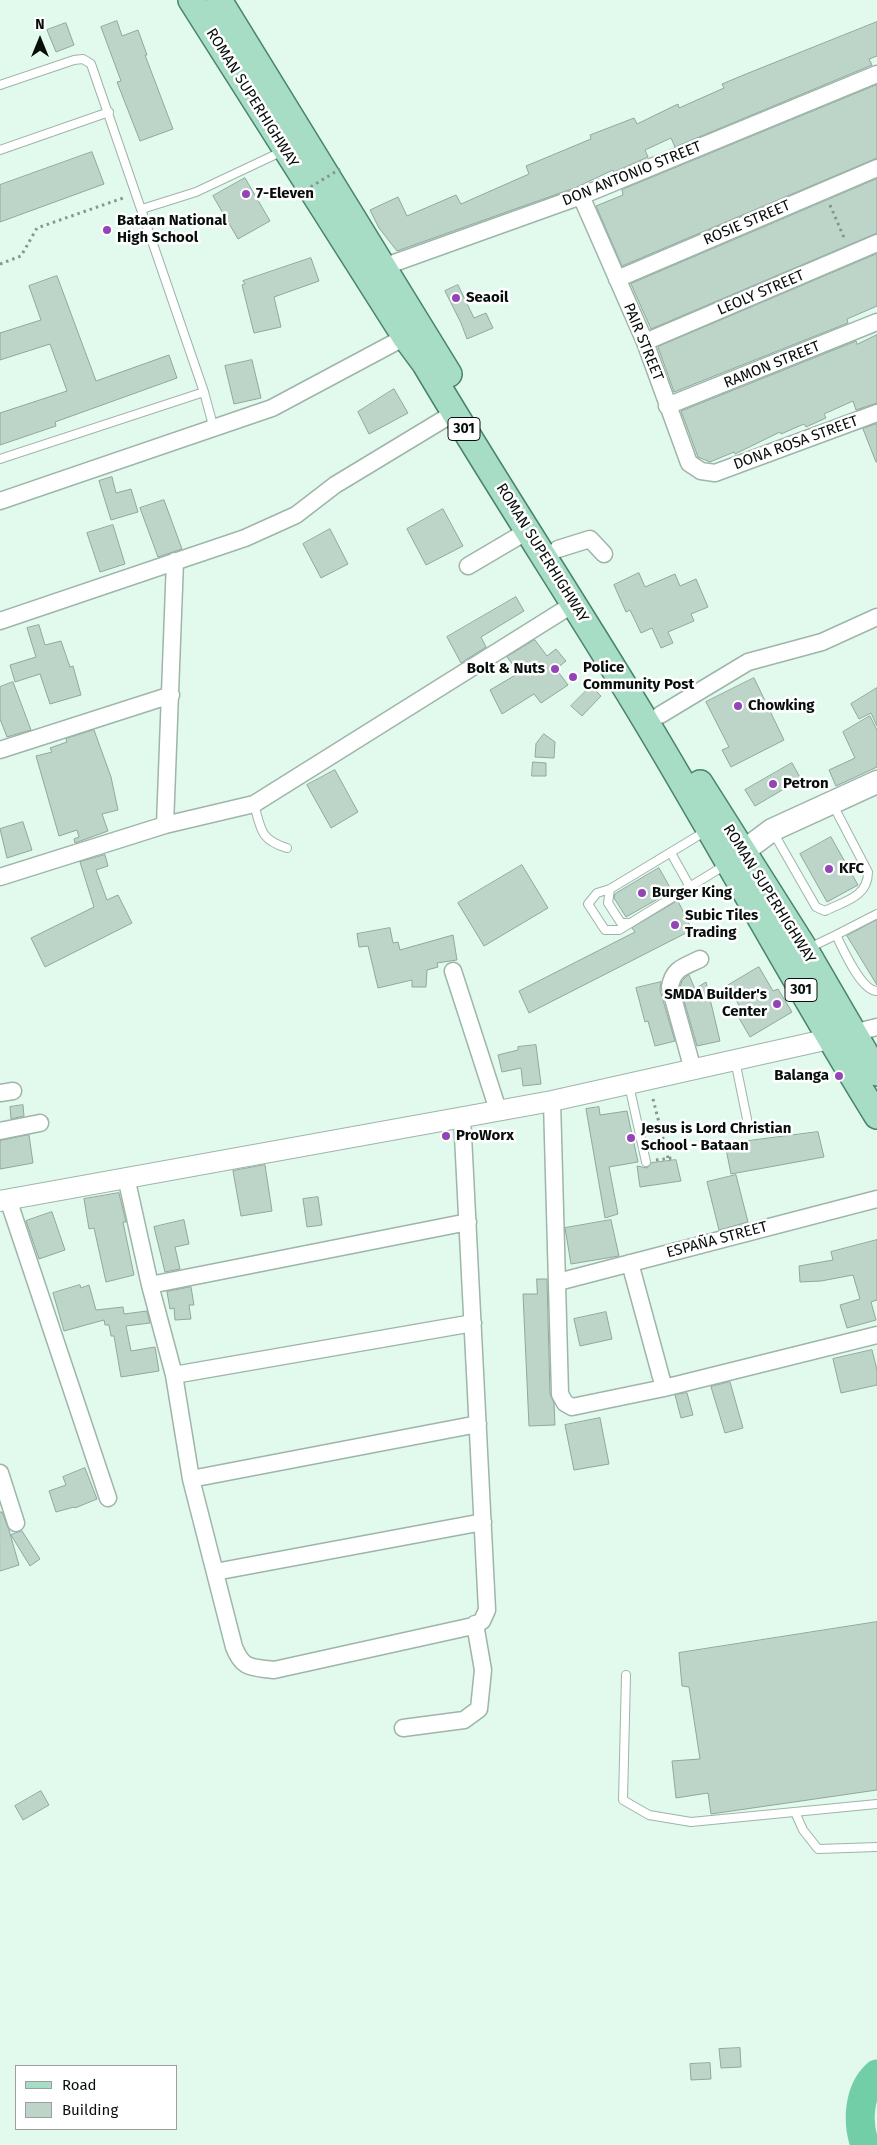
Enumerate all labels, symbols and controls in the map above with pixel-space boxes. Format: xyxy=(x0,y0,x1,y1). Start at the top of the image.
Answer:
north arrow xyxy=(15,15,65,65)
text: N xyxy=(35,16,45,33)
street label: ROMAN SUPERHIGHWAY xyxy=(202,25,302,171)
street label: DON ANTONIO STREET xyxy=(560,138,704,210)
place label: 7-Eleven xyxy=(256,185,314,203)
marker: 7-Eleven xyxy=(240,188,252,200)
street label: ROSIE STREET xyxy=(701,197,793,249)
place label: Bataan National High School xyxy=(117,212,227,247)
marker: Bataan National High School xyxy=(101,224,113,236)
street label: LEOLY STREET xyxy=(715,267,807,319)
place label: Seaoil xyxy=(466,289,508,307)
marker: Seaoil xyxy=(450,292,462,304)
street label: PAIR STREET xyxy=(619,300,667,384)
street label: RAMON STREET xyxy=(721,337,823,393)
street label: DONA ROSA STREET xyxy=(731,412,861,474)
road number: 301 xyxy=(448,418,480,440)
street label: ROMAN SUPERHIGHWAY xyxy=(492,480,592,626)
place label: Police Community Post xyxy=(583,659,694,694)
place label: Bolt & Nuts xyxy=(467,660,545,678)
marker: Bolt & Nuts xyxy=(549,663,561,675)
marker: Police Community Post xyxy=(567,671,579,683)
place label: Chowking xyxy=(748,697,815,715)
marker: Chowking xyxy=(732,700,744,712)
place label: Petron xyxy=(783,775,829,793)
marker: Petron xyxy=(767,778,779,790)
street label: ROMAN SUPERHIGHWAY xyxy=(719,821,819,967)
place label: KFC xyxy=(839,860,864,878)
marker: KFC xyxy=(823,863,835,875)
place label: Burger King xyxy=(652,884,732,902)
marker: Burger King xyxy=(636,887,648,899)
place label: Subic Tiles Trading xyxy=(685,907,758,942)
marker: Subic Tiles Trading xyxy=(669,919,681,931)
road number: 301 xyxy=(785,978,817,1002)
place label: SMDA Builder's Center xyxy=(664,986,767,1021)
marker: SMDA Builder's Center xyxy=(771,998,783,1010)
place label: Balanga xyxy=(774,1067,829,1085)
marker: Balanga xyxy=(833,1070,845,1082)
place label: Jesus is Lord Christian School - Bataan xyxy=(641,1120,791,1155)
place label: ProWorx xyxy=(456,1127,514,1145)
marker: ProWorx xyxy=(440,1130,452,1142)
marker: Jesus is Lord Christian School - Bataan xyxy=(625,1132,637,1144)
street label: ESPAÑA STREET xyxy=(665,1218,769,1262)
legend xyxy=(15,2065,178,2130)
text: Road xyxy=(62,2076,97,2094)
text: Building xyxy=(62,2101,118,2119)

